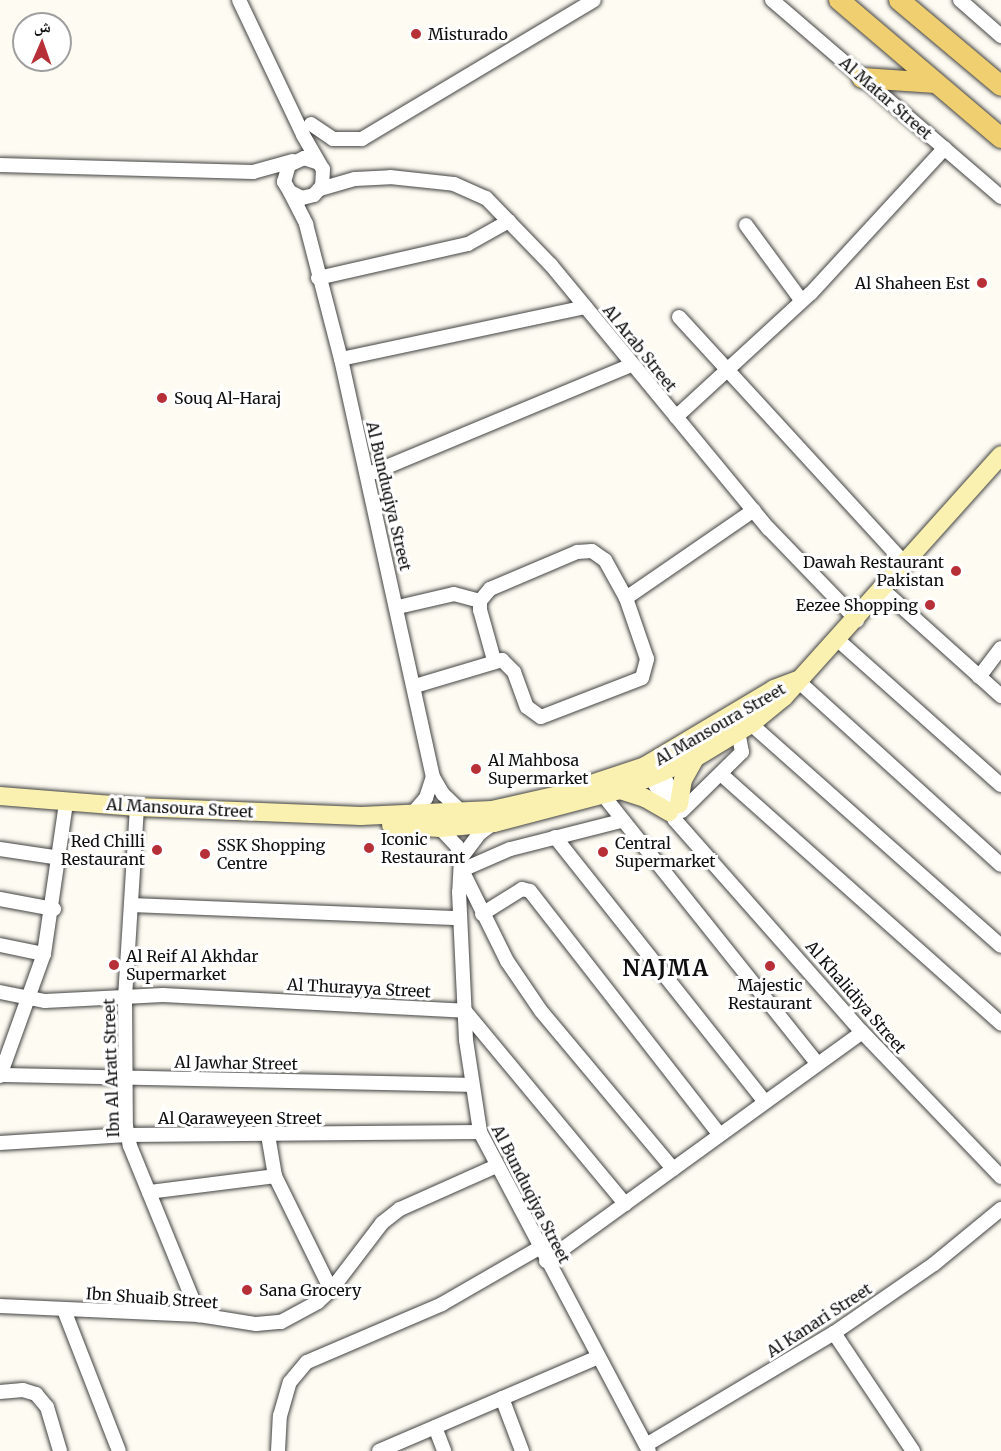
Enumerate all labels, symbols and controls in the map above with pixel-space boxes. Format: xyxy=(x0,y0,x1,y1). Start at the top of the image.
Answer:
north arrow xyxy=(12,12,72,72)
text: ش xyxy=(34,16,51,36)
place label: Misturado xyxy=(428,24,508,44)
marker: Misturado xyxy=(409,27,423,41)
street label: Al Matar Street xyxy=(836,53,936,143)
place label: Al Shaheen Est xyxy=(855,273,970,293)
marker: Al Shaheen Est xyxy=(975,276,989,290)
street label: Al Arab Street xyxy=(599,301,681,395)
place label: Souq Al-Haraj xyxy=(174,388,281,408)
marker: Souq Al-Haraj xyxy=(155,391,169,405)
street label: Al Bunduqiya Street xyxy=(362,419,416,573)
place label: Dawah Restaurant Pakistan xyxy=(803,552,944,590)
marker: Dawah Restaurant Pakistan xyxy=(949,564,963,578)
place label: Eezee Shopping xyxy=(796,595,918,615)
marker: Eezee Shopping xyxy=(923,598,937,612)
street label: Al Mansoura Street xyxy=(651,679,789,769)
place label: Al Mahbosa Supermarket xyxy=(488,750,589,788)
marker: Al Mahbosa Supermarket xyxy=(469,762,483,776)
street label: Al Mansoura Street xyxy=(106,795,254,821)
place label: Iconic Restaurant xyxy=(381,829,465,867)
place label: Red Chilli Restaurant xyxy=(61,831,145,869)
place label: Central Supermarket xyxy=(615,833,716,871)
place label: SSK Shopping Centre xyxy=(217,835,325,873)
marker: Iconic Restaurant xyxy=(362,841,376,855)
marker: Red Chilli Restaurant xyxy=(150,843,164,857)
marker: Central Supermarket xyxy=(596,845,610,859)
marker: SSK Shopping Centre xyxy=(198,847,212,861)
street label: Al Khalidiya Street xyxy=(802,937,910,1057)
place label: Al Reif Al Akhdar Supermarket xyxy=(126,946,258,984)
district label: NAJMA xyxy=(623,956,709,982)
marker: Al Reif Al Akhdar Supermarket xyxy=(107,958,121,972)
marker: Majestic Restaurant xyxy=(763,959,777,973)
street label: Al Thurayya Street xyxy=(287,975,431,1001)
place label: Majestic Restaurant xyxy=(728,975,812,1013)
street label: Ibn Al Aratt Street xyxy=(99,998,123,1138)
street label: Al Jawhar Street xyxy=(174,1052,298,1074)
street label: Al Qaraweyeen Street xyxy=(158,1108,322,1128)
street label: Al Bunduqiya Street xyxy=(488,1122,574,1266)
street label: Al Kanari Street xyxy=(763,1279,875,1361)
place label: Sana Grocery xyxy=(259,1280,361,1300)
marker: Sana Grocery xyxy=(240,1283,254,1297)
street label: Ibn Shuaib Street xyxy=(85,1284,219,1312)

